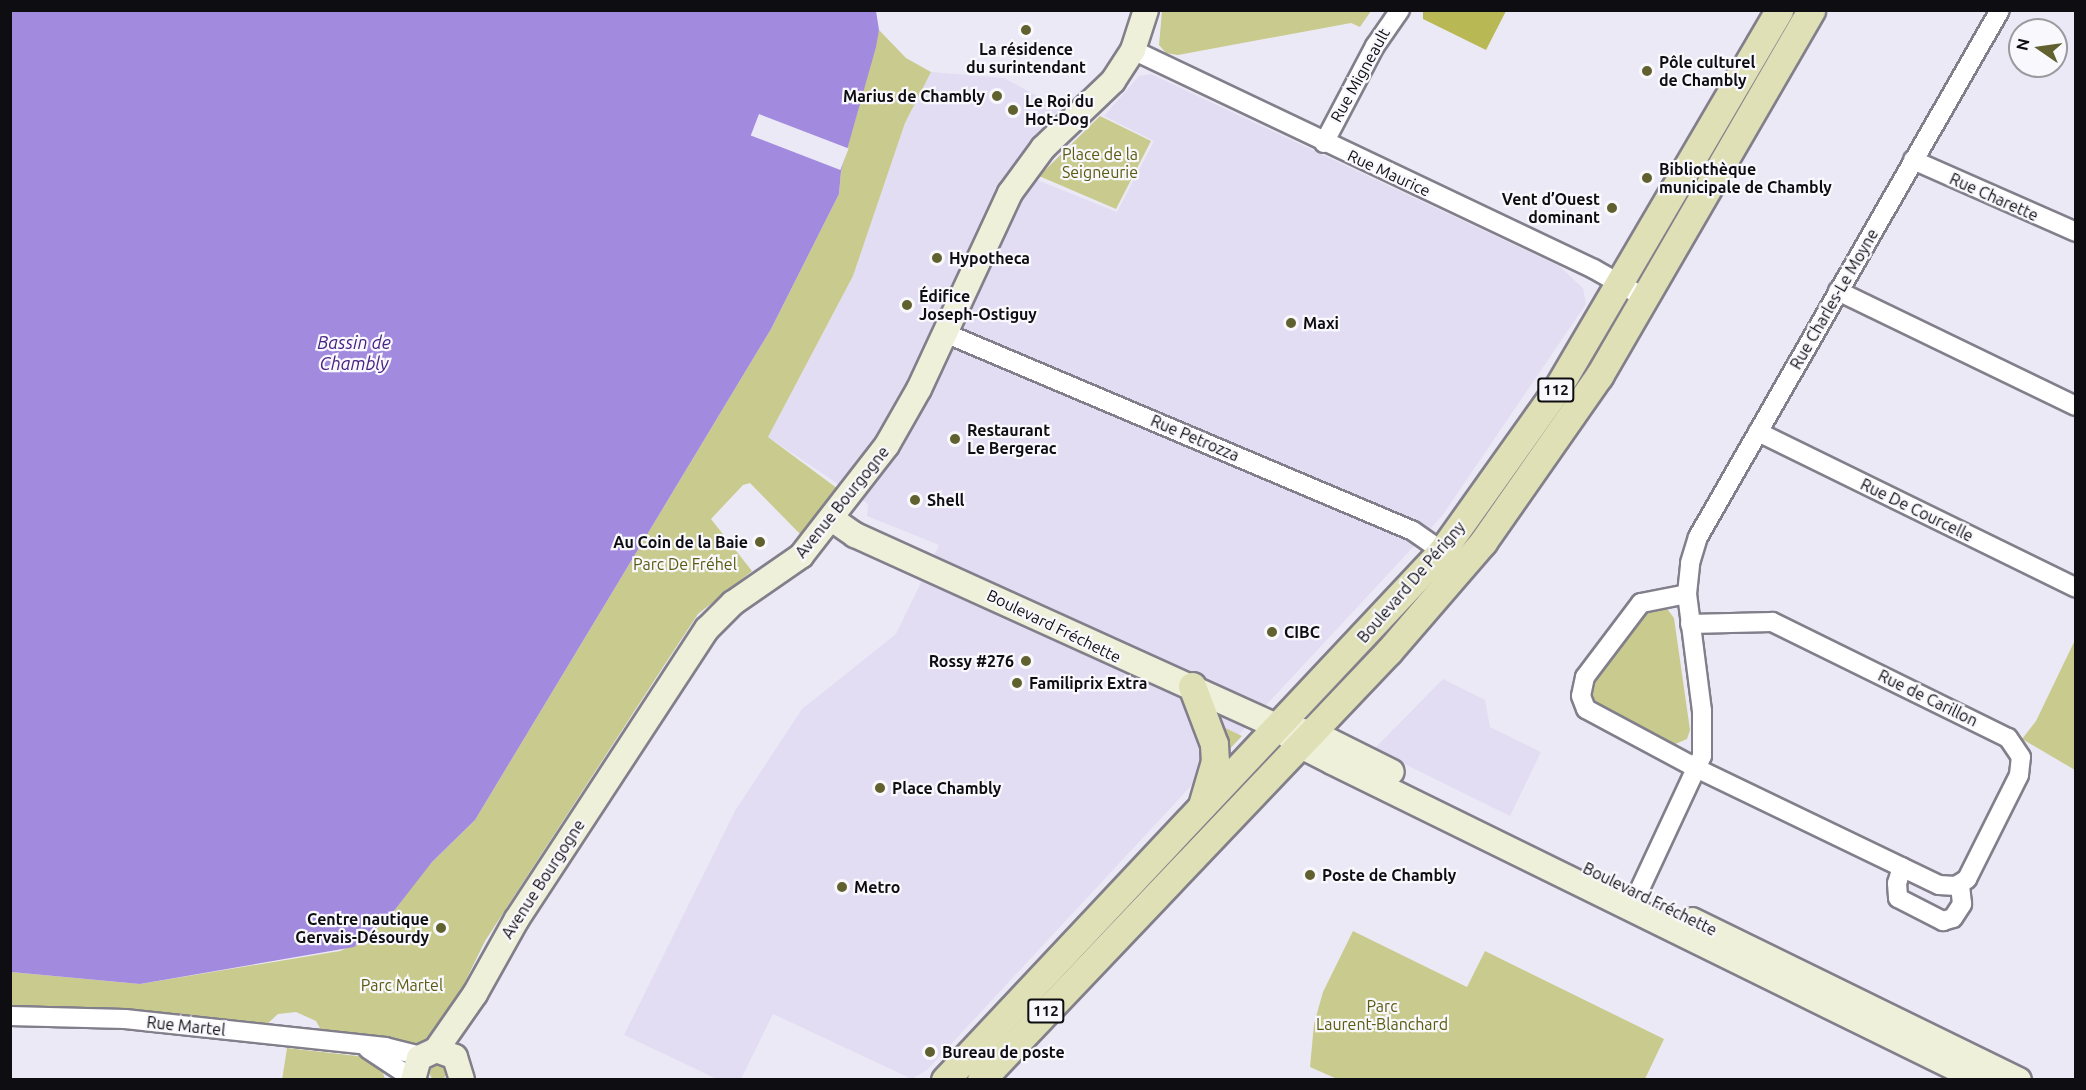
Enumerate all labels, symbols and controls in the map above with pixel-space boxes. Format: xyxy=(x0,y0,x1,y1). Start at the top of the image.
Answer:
north arrow xyxy=(2008,18,2068,78)
marker: La résidence du surintendant xyxy=(1019,23,1033,37)
street label: Rue Migneault xyxy=(1326,25,1394,125)
text: N xyxy=(2012,37,2033,52)
place label: La résidence du surintendant xyxy=(966,39,1086,77)
place label: Pôle culturel de Chambly xyxy=(1659,52,1755,90)
marker: Pôle culturel de Chambly xyxy=(1640,64,1654,78)
place label: Marius de Chambly xyxy=(843,86,985,106)
marker: Marius de Chambly xyxy=(990,89,1004,103)
place label: Le Roi du Hot-Dog xyxy=(1025,91,1094,129)
marker: Le Roi du Hot-Dog xyxy=(1006,103,1020,117)
park label: Place de la Seigneurie xyxy=(1062,144,1138,182)
street label: Rue Maurice xyxy=(1345,145,1433,201)
place label: Bibliothèque municipale de Chambly xyxy=(1659,159,1832,197)
street label: Rue Charette xyxy=(1947,169,2041,225)
marker: Bibliothèque municipale de Chambly xyxy=(1640,171,1654,185)
place label: Vent d’Ouest dominant xyxy=(1502,189,1600,227)
marker: Vent d’Ouest dominant xyxy=(1605,201,1619,215)
street label: Rue Charles-Le Moyne xyxy=(1786,225,1882,373)
place label: Hypotheca xyxy=(949,248,1030,268)
marker: Hypotheca xyxy=(930,251,944,265)
place label: Édifice Joseph-Ostiguy xyxy=(919,286,1037,324)
marker: Édifice Joseph-Ostiguy xyxy=(900,298,914,312)
place label: Maxi xyxy=(1303,313,1339,333)
marker: Maxi xyxy=(1284,316,1298,330)
water label: Bassin de Chambly xyxy=(317,332,391,374)
road number: 112 xyxy=(1536,378,1576,402)
street label: Rue Petrozza xyxy=(1148,411,1242,465)
place label: Restaurant Le Bergerac xyxy=(967,420,1057,458)
marker: Restaurant Le Bergerac xyxy=(948,432,962,446)
street label: Avenue Bourgogne xyxy=(791,442,893,562)
street label: Rue De Courcelle xyxy=(1857,474,1977,546)
place label: Shell xyxy=(927,490,964,510)
marker: Shell xyxy=(908,493,922,507)
street label: Boulevard De Périgny xyxy=(1353,517,1469,647)
place label: Au Coin de la Baie xyxy=(613,532,748,552)
marker: Au Coin de la Baie xyxy=(753,535,767,549)
park label: Parc De Fréhel xyxy=(633,554,737,574)
street label: Boulevard Fréchette xyxy=(984,585,1124,667)
place label: CIBC xyxy=(1284,622,1320,642)
marker: CIBC xyxy=(1265,625,1279,639)
place label: Rossy #276 xyxy=(929,651,1014,671)
marker: Rossy #276 xyxy=(1019,654,1033,668)
street label: Rue de Carillon xyxy=(1875,666,1981,730)
place label: Familiprix Extra xyxy=(1029,673,1147,693)
marker: Familiprix Extra xyxy=(1010,676,1024,690)
place label: Place Chambly xyxy=(892,778,1001,798)
marker: Place Chambly xyxy=(873,781,887,795)
street label: Avenue Bourgogne xyxy=(497,816,589,942)
street label: Boulevard Fréchette xyxy=(1580,858,1720,940)
place label: Poste de Chambly xyxy=(1322,865,1456,885)
marker: Poste de Chambly xyxy=(1303,868,1317,882)
place label: Metro xyxy=(854,877,900,897)
marker: Metro xyxy=(835,880,849,894)
place label: Centre nautique Gervais-Désourdy xyxy=(295,909,429,947)
marker: Centre nautique Gervais-Désourdy xyxy=(434,921,448,935)
park label: Parc Martel xyxy=(361,975,443,995)
park label: Parc Laurent-Blanchard xyxy=(1316,996,1448,1034)
road number: 112 xyxy=(1026,999,1066,1023)
street label: Rue Martel xyxy=(146,1012,226,1040)
place label: Bureau de poste xyxy=(942,1042,1065,1062)
marker: Bureau de poste xyxy=(923,1045,937,1059)

